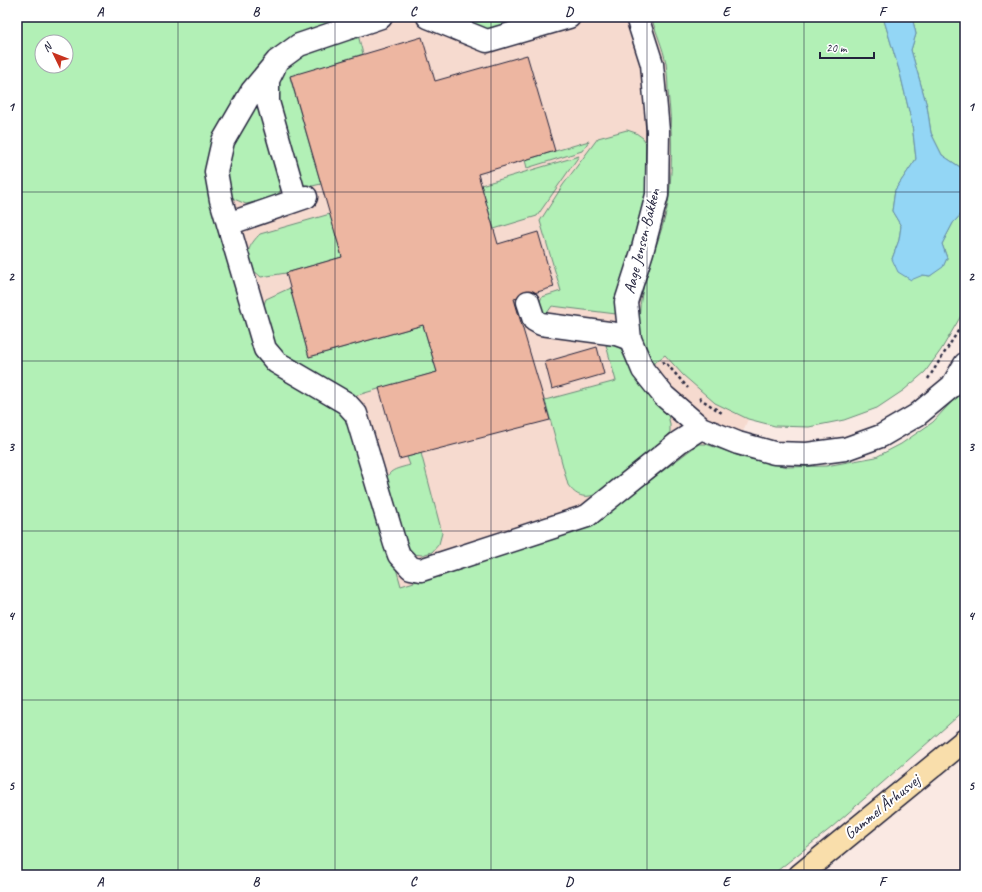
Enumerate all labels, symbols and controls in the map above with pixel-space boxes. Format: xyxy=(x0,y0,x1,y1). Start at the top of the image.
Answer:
text: A xyxy=(97,4,105,20)
text: B xyxy=(253,4,261,20)
text: C xyxy=(410,4,418,20)
text: D xyxy=(565,4,574,20)
text: E xyxy=(723,4,732,20)
text: F xyxy=(879,4,888,20)
north arrow xyxy=(34,34,74,74)
scale bar xyxy=(820,34,874,60)
text: N xyxy=(39,38,56,54)
text: 20 m xyxy=(826,40,848,56)
text: 1 xyxy=(8,99,16,115)
text: 1 xyxy=(968,99,976,115)
street label: Aage Jensen Bakken xyxy=(619,186,665,296)
text: 2 xyxy=(8,269,15,285)
text: 2 xyxy=(968,269,975,285)
text: 3 xyxy=(8,439,15,455)
text: 3 xyxy=(968,439,975,455)
text: 4 xyxy=(8,608,16,624)
text: 4 xyxy=(968,608,976,624)
street label: Gammel Århusvej xyxy=(840,769,926,844)
text: 5 xyxy=(8,778,15,794)
text: 5 xyxy=(968,778,975,794)
text: A xyxy=(97,874,105,890)
text: B xyxy=(253,874,261,890)
text: C xyxy=(410,874,418,890)
text: D xyxy=(565,874,574,890)
text: E xyxy=(723,874,732,890)
text: F xyxy=(879,874,888,890)

